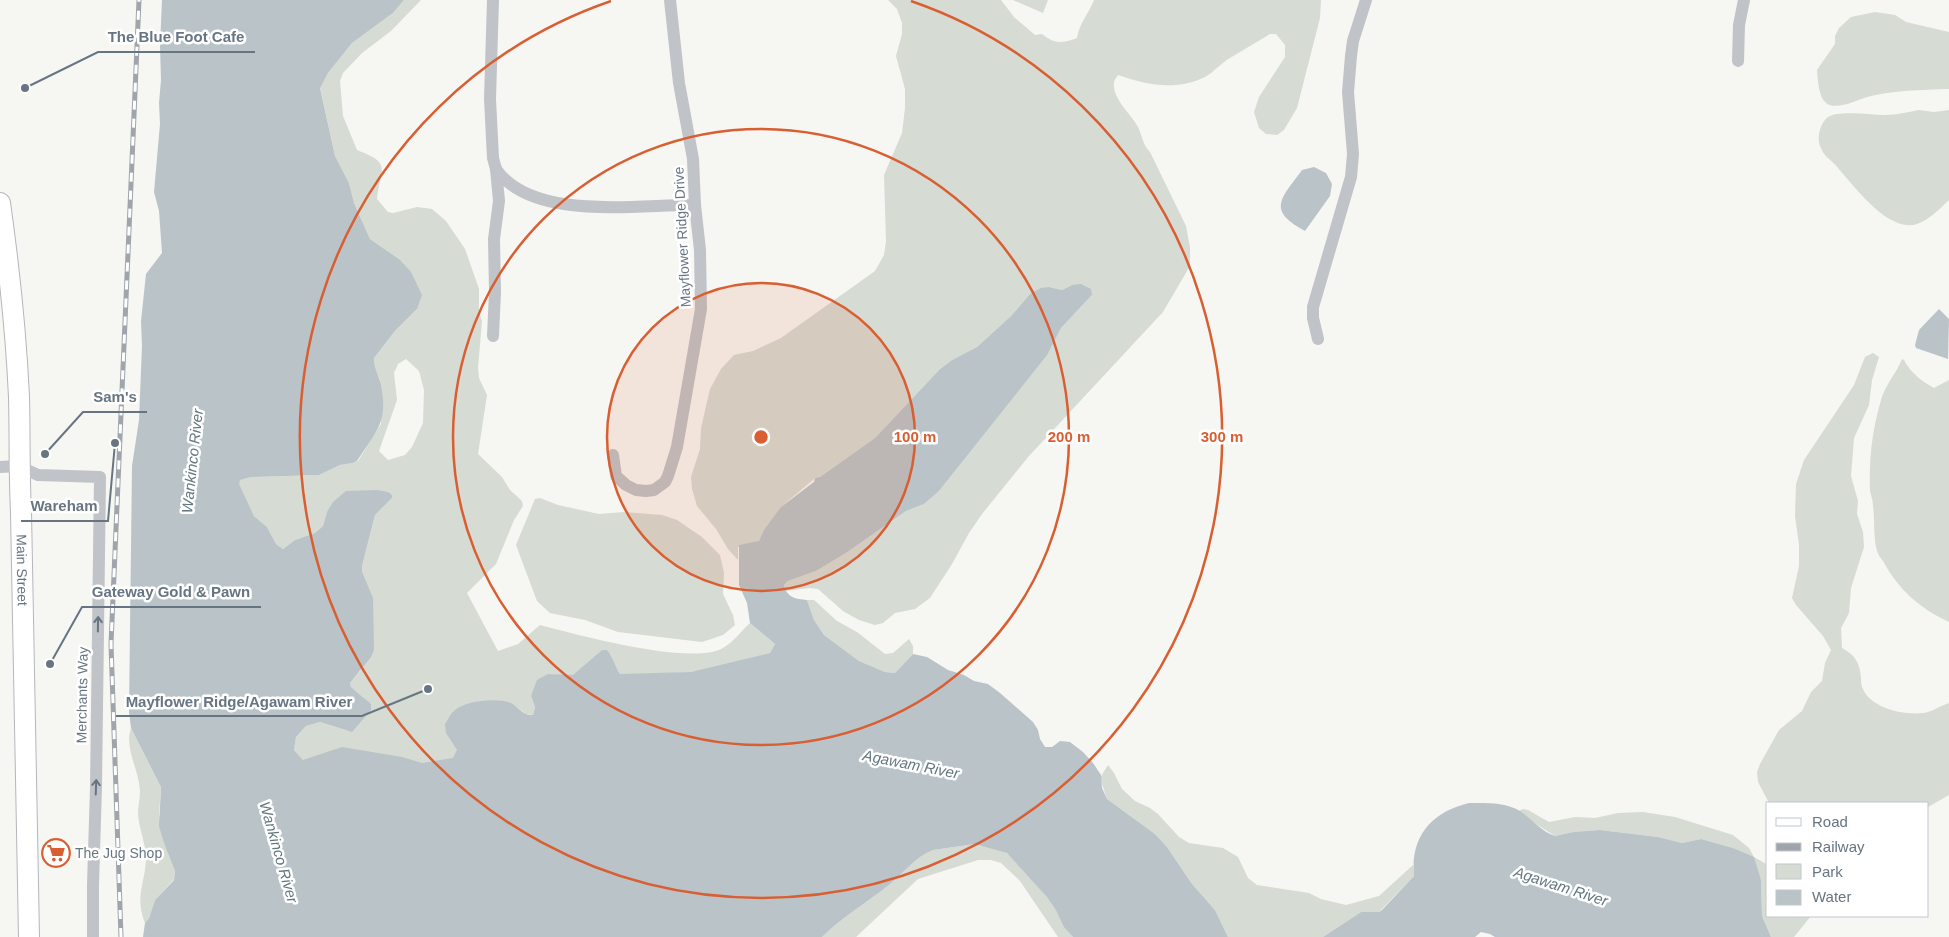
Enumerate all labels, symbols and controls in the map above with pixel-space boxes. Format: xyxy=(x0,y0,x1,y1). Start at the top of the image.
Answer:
callout: The Blue Foot Cafe xyxy=(98,22,255,52)
text: The Blue Foot Cafe xyxy=(108,28,244,45)
street label: Mayflower Ridge Drive xyxy=(670,166,694,308)
callout: Sam's xyxy=(83,382,147,412)
text: Sam's xyxy=(93,388,137,405)
water label: Wankinco River xyxy=(178,407,206,514)
centre of rings xyxy=(752,428,770,446)
text: 100 m xyxy=(894,428,936,445)
text: 200 m xyxy=(1048,428,1090,445)
text: 300 m xyxy=(1201,428,1243,445)
callout: Wareham xyxy=(21,491,108,521)
text: Wareham xyxy=(31,497,97,514)
street label: Main Street xyxy=(13,534,31,606)
callout: Gateway Gold & Pawn xyxy=(82,577,261,607)
text: Gateway Gold & Pawn xyxy=(92,583,250,600)
one-way arrow xyxy=(93,616,103,632)
street label: Merchants Way xyxy=(73,647,91,743)
callout: Mayflower Ridge/Agawam River xyxy=(116,686,362,716)
text: Mayflower Ridge/Agawam River xyxy=(126,693,353,710)
water label: Agawam River xyxy=(861,746,961,782)
one-way arrow xyxy=(91,779,101,795)
water label: Wankinco River xyxy=(256,799,302,906)
legend xyxy=(1766,802,1929,917)
text: Road xyxy=(1812,813,1848,830)
supermarket icon: The Jug Shop xyxy=(41,838,71,868)
text: Railway xyxy=(1812,838,1865,855)
place label: The Jug Shop xyxy=(75,845,162,861)
water label: Agawam River xyxy=(1511,863,1611,909)
text: Park xyxy=(1812,863,1843,880)
text: Water xyxy=(1812,888,1851,905)

